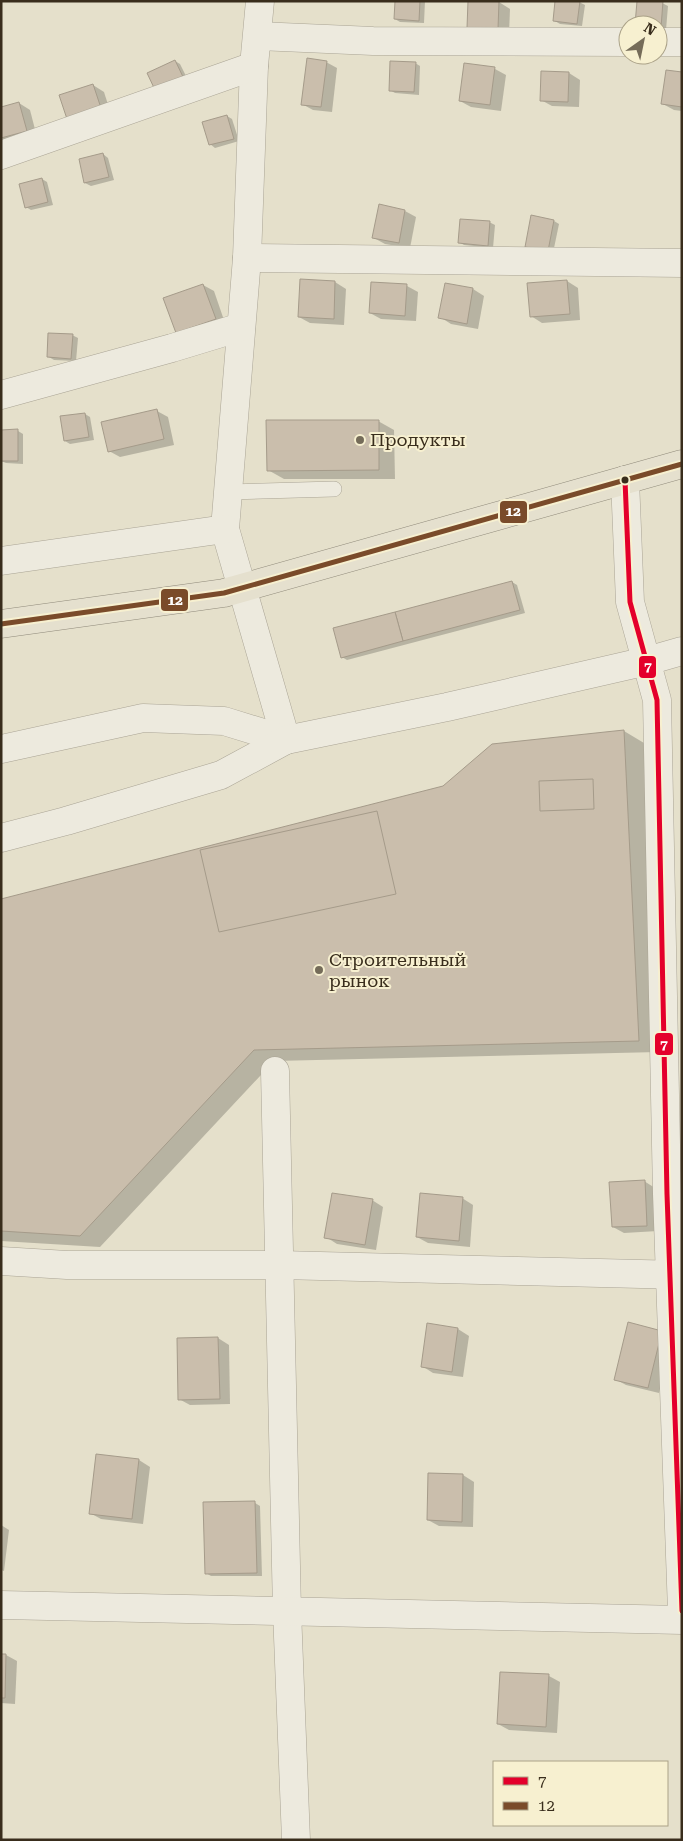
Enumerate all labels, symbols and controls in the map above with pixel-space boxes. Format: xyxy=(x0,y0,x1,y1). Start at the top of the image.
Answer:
north arrow xyxy=(618,15,668,65)
text: N xyxy=(641,19,659,39)
place label: Продукты xyxy=(370,429,466,450)
marker: Продукты xyxy=(354,434,366,446)
unlabelled marker xyxy=(620,475,630,485)
line badge: 12 xyxy=(499,500,528,524)
text: 12 xyxy=(505,503,521,519)
line badge: 12 xyxy=(160,588,189,612)
text: 12 xyxy=(167,592,183,608)
line badge: 7 xyxy=(638,655,657,679)
text: 7 xyxy=(644,658,652,674)
place label: Строительный рынок xyxy=(329,949,466,991)
marker: Строительный рынок xyxy=(313,964,325,976)
line badge: 7 xyxy=(654,1032,674,1056)
text: 7 xyxy=(660,1036,668,1052)
legend xyxy=(493,1761,668,1826)
text: 7 xyxy=(538,1772,546,1790)
text: 12 xyxy=(538,1797,555,1815)

